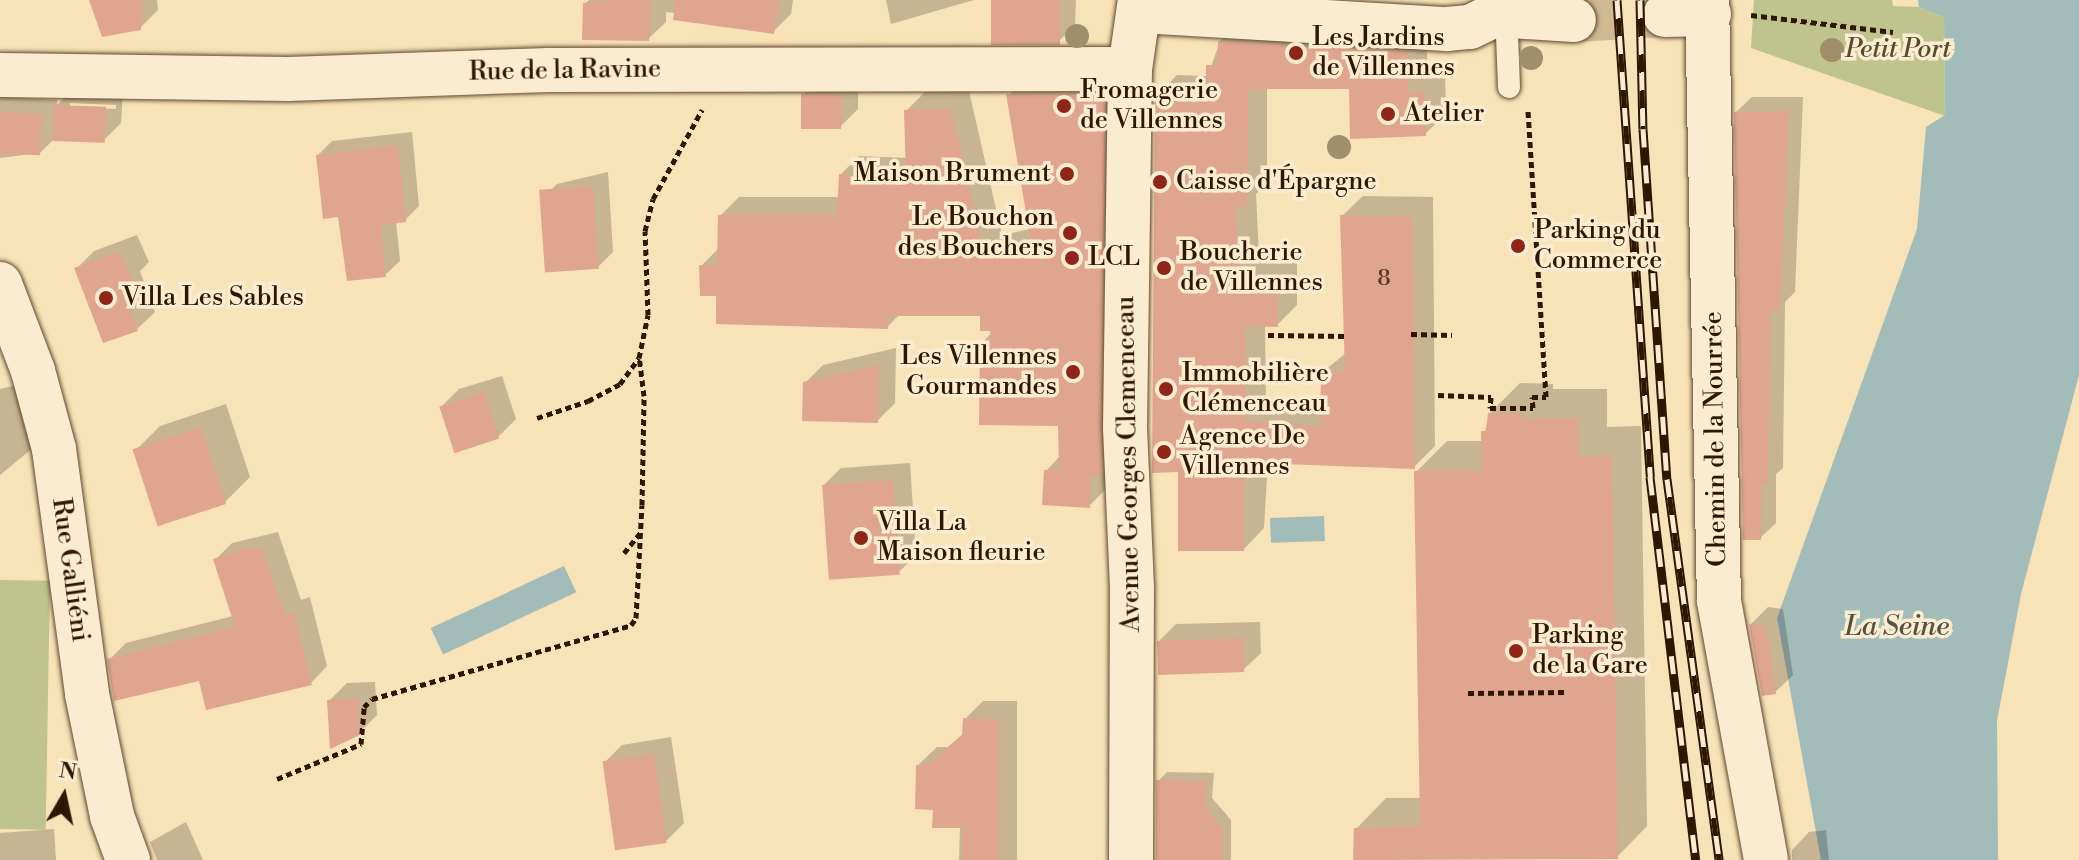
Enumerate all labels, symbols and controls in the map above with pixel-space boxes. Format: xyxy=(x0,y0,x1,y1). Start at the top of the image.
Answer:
place label: Les Jardins de Villennes xyxy=(1312,22,1455,84)
park label: Petit Port xyxy=(1845,34,1951,66)
marker: Les Jardins de Villennes xyxy=(1287,44,1305,62)
street label: Rue de la Ravine xyxy=(469,54,661,88)
place label: Fromagerie de Villennes xyxy=(1080,75,1223,136)
marker: Fromagerie de Villennes xyxy=(1055,97,1073,115)
place label: Atelier xyxy=(1404,98,1485,130)
marker: Atelier xyxy=(1379,105,1397,123)
place label: Maison Brument xyxy=(854,158,1051,190)
marker: Maison Brument xyxy=(1058,165,1076,183)
place label: Caisse d'Épargne xyxy=(1176,166,1377,198)
marker: Caisse d'Épargne xyxy=(1151,173,1169,191)
place label: Le Bouchon des Bouchers xyxy=(897,202,1054,264)
place label: Parking du Commerce xyxy=(1534,215,1662,276)
marker: Le Bouchon des Bouchers xyxy=(1061,224,1079,242)
place label: Boucherie de Villennes xyxy=(1180,237,1323,298)
marker: Parking du Commerce xyxy=(1509,237,1527,255)
place label: LCL xyxy=(1088,242,1140,274)
marker: LCL xyxy=(1063,249,1081,267)
marker: Boucherie de Villennes xyxy=(1155,259,1173,277)
house number: 8 xyxy=(1377,266,1391,292)
place label: Villa Les Sables xyxy=(122,282,304,314)
marker: Villa Les Sables xyxy=(97,289,115,307)
street label: Avenue Georges Clemenceau xyxy=(1110,296,1148,632)
street label: Chemin de la Nourrée xyxy=(1698,311,1734,567)
place label: Les Villennes Gourmandes xyxy=(900,341,1057,402)
place label: Immobilière Clémenceau xyxy=(1182,358,1329,420)
marker: Les Villennes Gourmandes xyxy=(1064,363,1082,381)
marker: Immobilière Clémenceau xyxy=(1157,380,1175,398)
place label: Agence De Villennes xyxy=(1180,421,1305,482)
marker: Agence De Villennes xyxy=(1155,443,1173,461)
street label: Rue Galliéni xyxy=(44,496,96,644)
place label: Villa La Maison fleurie xyxy=(877,507,1046,568)
marker: Villa La Maison fleurie xyxy=(852,529,870,547)
water label: La Seine xyxy=(1845,610,1949,644)
place label: Parking de la Gare xyxy=(1532,620,1648,682)
marker: Parking de la Gare xyxy=(1507,642,1525,660)
north arrow xyxy=(24,756,104,836)
text: N xyxy=(57,757,79,786)

